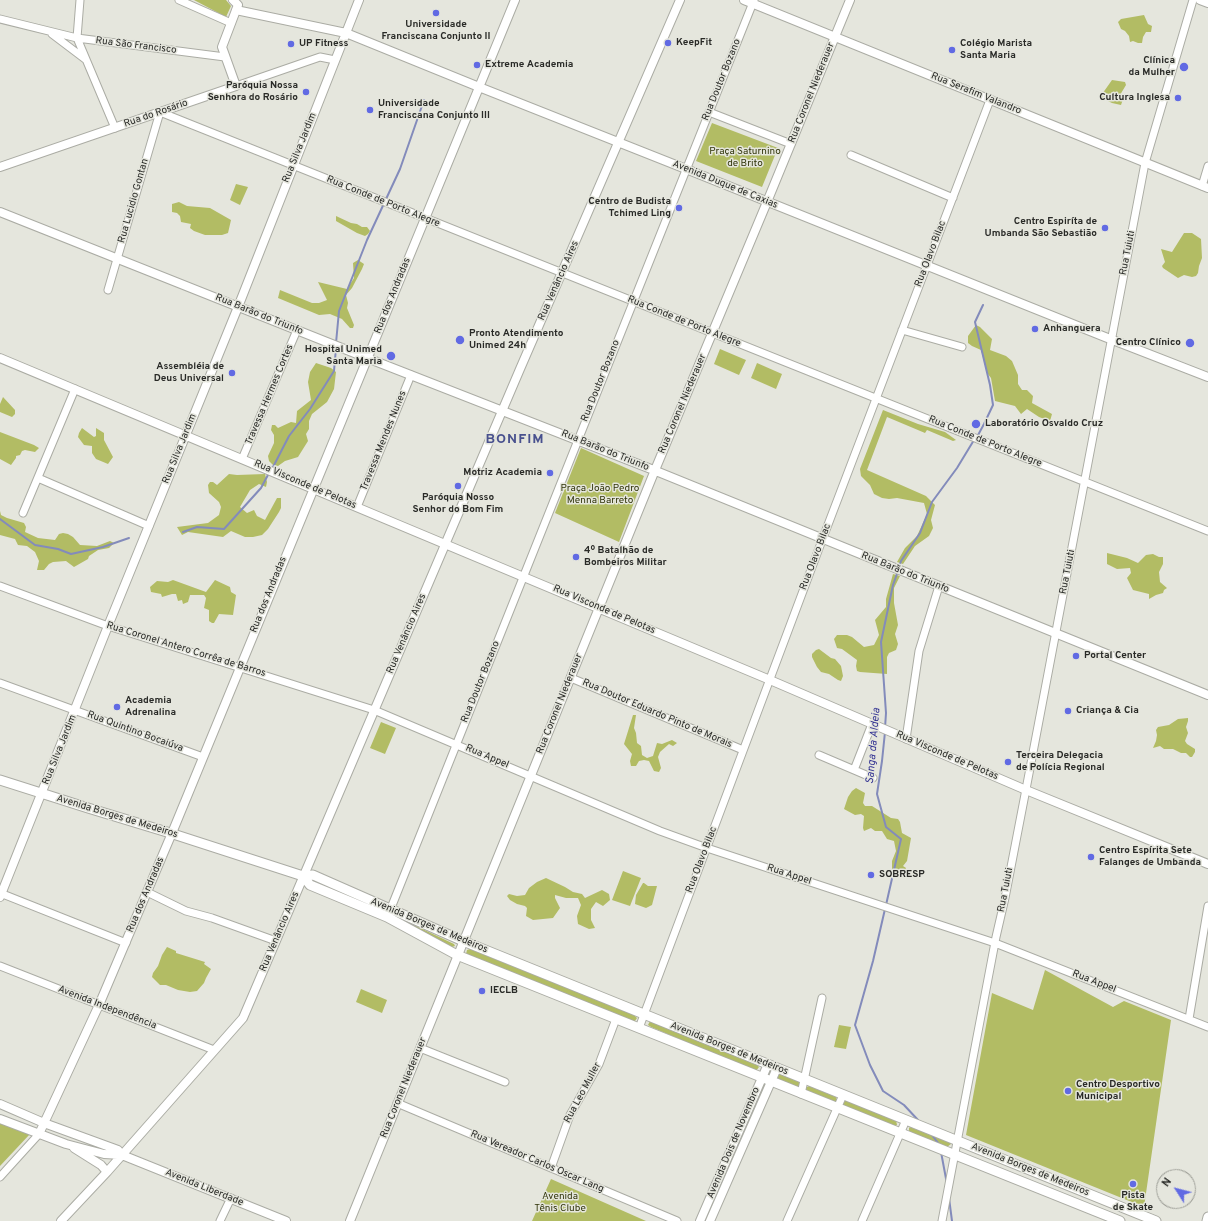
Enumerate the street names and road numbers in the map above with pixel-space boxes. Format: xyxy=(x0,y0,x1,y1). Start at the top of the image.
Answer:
street label: Rua São Francisco xyxy=(95,35,177,57)
street label: Rua Doutor Bozano xyxy=(700,37,744,123)
street label: Rua Coronel Niederauer xyxy=(786,41,838,145)
street label: Rua Serafim Valandro xyxy=(929,70,1023,118)
street label: Rua do Rosário xyxy=(122,97,190,131)
street label: Rua Silva Jardim xyxy=(280,111,320,185)
street label: Rua Lucidio Gontan xyxy=(116,157,152,245)
street label: Avenida Duque de Caxias xyxy=(671,158,779,212)
street label: Rua Conde de Porto Alegre xyxy=(324,174,442,230)
street label: Rua Olavo Bilac xyxy=(913,219,949,289)
street label: Rua Tuiuti xyxy=(1118,230,1138,276)
street label: Rua Venâncio Aires xyxy=(536,239,582,323)
street label: Rua dos Andradas xyxy=(372,256,414,336)
street label: Rua Barão do Triunfo xyxy=(213,292,305,338)
street label: Rua Conde de Porto Alegre xyxy=(625,294,743,350)
street label: Rua Doutor Bozano xyxy=(579,338,623,424)
street label: Travessa Hermes Cortes xyxy=(243,343,297,447)
street label: Rua Coronel Niederauer xyxy=(657,352,709,456)
street label: Travessa Mendes Nunes xyxy=(358,389,410,493)
street label: Rua Silva Jardim xyxy=(160,412,200,486)
street label: Rua Conde de Porto Alegre xyxy=(926,414,1044,470)
street label: Rua Barão do Triunfo xyxy=(559,428,651,474)
street label: Rua Visconde de Pelotas xyxy=(252,458,358,512)
street label: Rua Olavo Bilac xyxy=(798,522,834,592)
street label: Rua Tuiuti xyxy=(1058,549,1078,595)
street label: Rua Barão do Triunfo xyxy=(859,550,951,596)
street label: Rua dos Andradas xyxy=(248,555,290,635)
street label: Rua Visconde de Pelotas xyxy=(551,583,657,637)
street label: Rua Venâncio Aires xyxy=(385,592,429,676)
street label: Rua Coronel Antero Corrêa de Barros xyxy=(105,620,267,680)
street label: Rua Doutor Bozano xyxy=(459,639,503,725)
street label: Rua Coronel Niederauer xyxy=(534,652,586,756)
street label: Rua Doutor Eduardo Pinto de Morais xyxy=(580,677,734,751)
street label: Rua Quintino Bocaiúva xyxy=(85,709,185,755)
street label: Rua Silva Jardim xyxy=(40,713,80,787)
street label: Rua Visconde de Pelotas xyxy=(894,729,1000,783)
street label: Rua Appel xyxy=(463,742,511,772)
street label: Avenida Borges de Medeiros xyxy=(55,793,179,841)
street label: Rua Olavo Bilac xyxy=(684,825,720,895)
street label: Rua dos Andradas xyxy=(125,855,167,935)
street label: Rua Appel xyxy=(765,862,813,888)
street label: Rua Tuiuti xyxy=(996,867,1016,913)
street label: Rua Venâncio Aires xyxy=(258,890,302,974)
street label: Avenida Borges de Medeiros xyxy=(369,896,489,956)
street label: Rua Appel xyxy=(1070,968,1118,996)
street label: Avenida Independência xyxy=(56,984,158,1032)
street label: Avenida Borges de Medeiros xyxy=(668,1020,790,1078)
street label: Rua Coronel Niederauer xyxy=(378,1036,430,1140)
street label: Rua Leo Muller xyxy=(562,1061,604,1125)
street label: Avenida Dois de Novembro xyxy=(705,1085,763,1201)
street label: Rua Vereador Carlos Oscar Lang xyxy=(468,1128,606,1196)
street label: Avenida Borges de Medeiros xyxy=(969,1141,1091,1199)
street label: Avenida Liberdade xyxy=(163,1167,245,1209)

